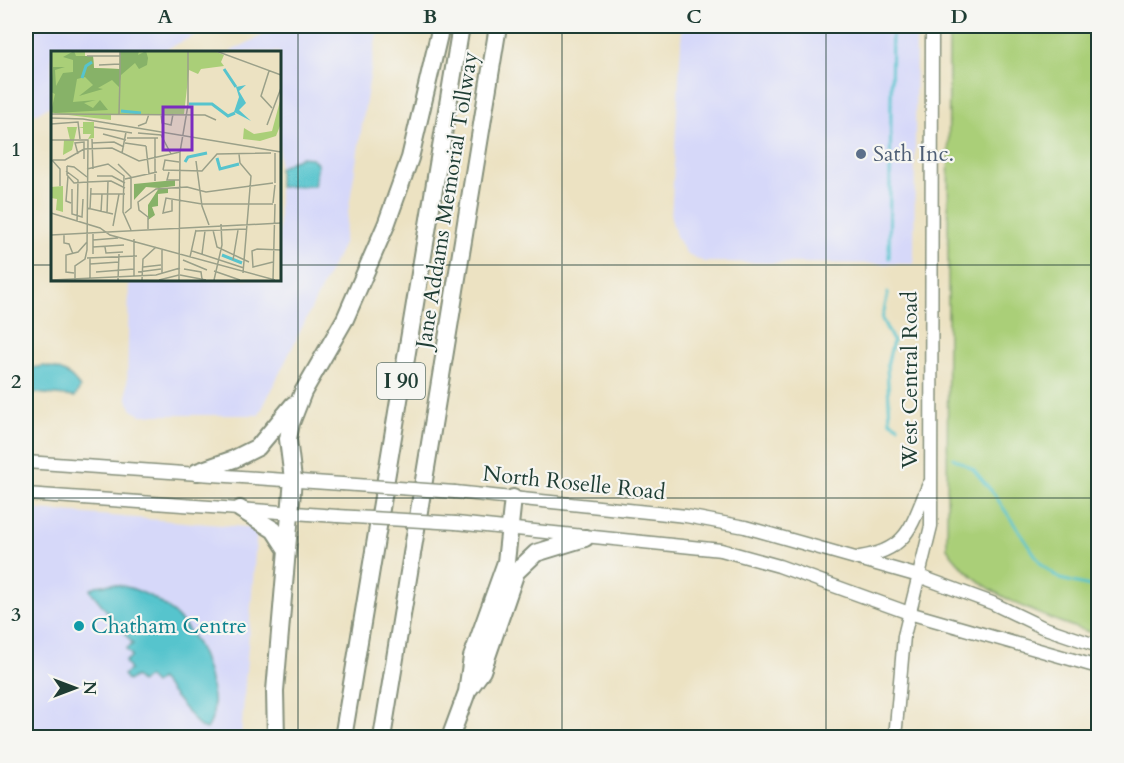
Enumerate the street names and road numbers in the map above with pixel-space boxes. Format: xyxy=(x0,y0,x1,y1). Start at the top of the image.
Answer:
street label: Jane Addams Memorial Tollway xyxy=(408,49,485,354)
street label: West Central Road xyxy=(895,291,925,470)
road number: I 90 xyxy=(377,363,425,399)
street label: North Roselle Road xyxy=(481,458,667,508)

